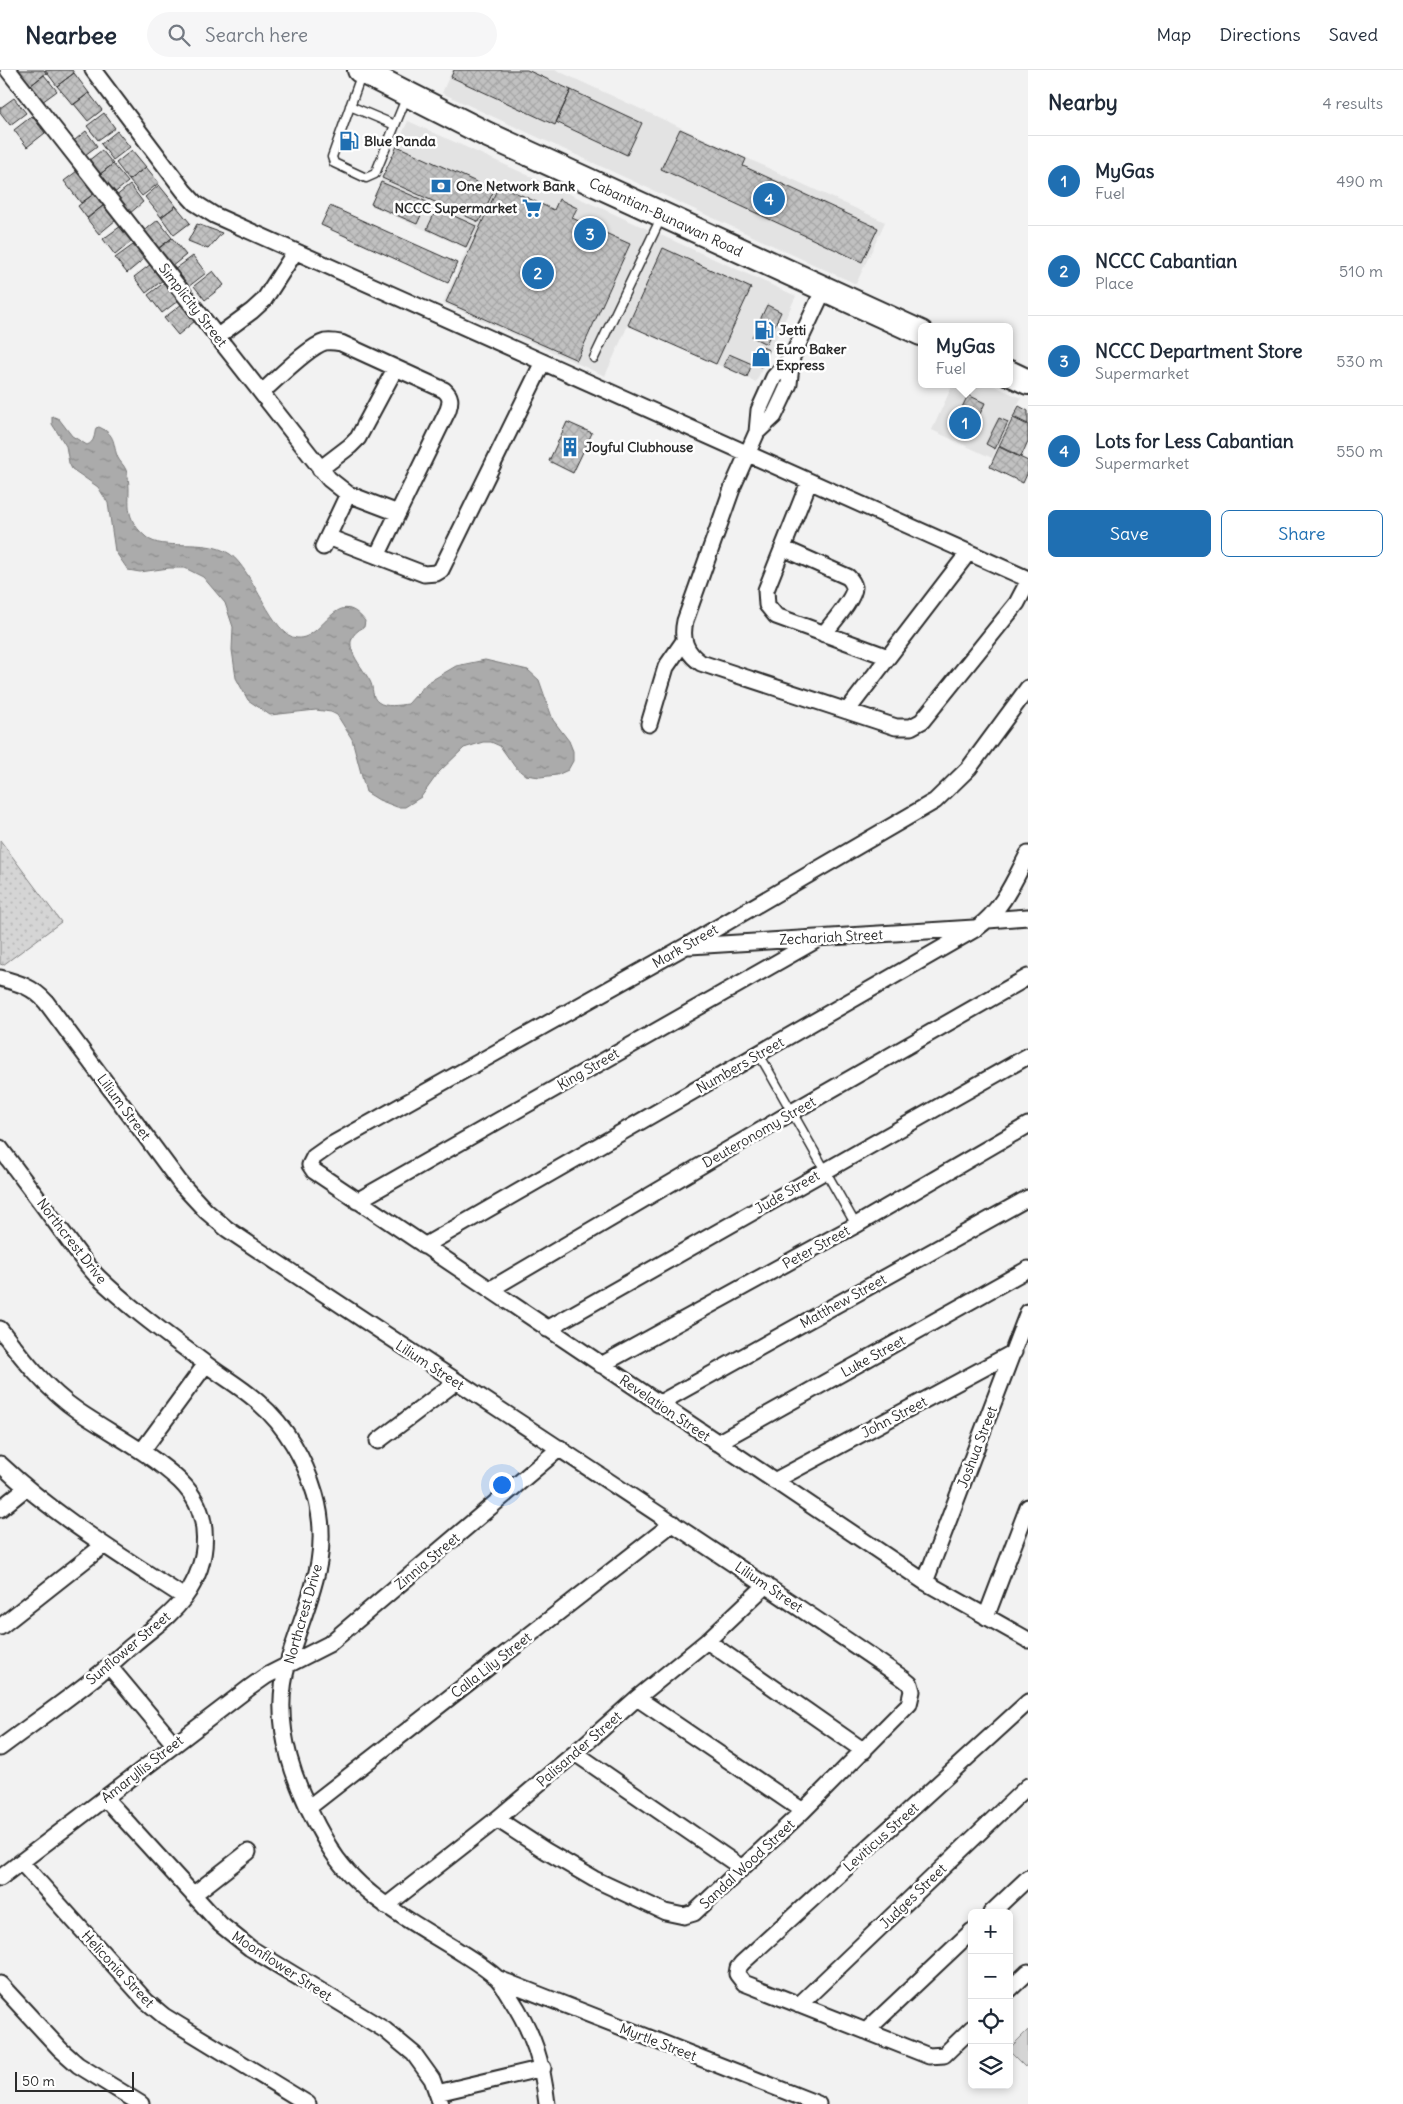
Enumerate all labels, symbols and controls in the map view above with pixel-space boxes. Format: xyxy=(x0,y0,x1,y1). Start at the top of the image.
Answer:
search box xyxy=(147,12,497,57)
text: Nearbee xyxy=(25,20,117,50)
icon: search xyxy=(165,21,193,49)
text: Search here xyxy=(205,23,308,47)
text: Map xyxy=(1156,23,1191,46)
text: Directions xyxy=(1219,23,1301,46)
text: Saved xyxy=(1329,23,1378,46)
text: Nearby xyxy=(1048,89,1118,116)
text: 4 results xyxy=(1322,93,1383,113)
fuel station icon: Blue Panda xyxy=(338,130,360,152)
place label: Blue Panda xyxy=(364,132,436,150)
text: MyGas xyxy=(1095,159,1154,183)
text: 1 xyxy=(1061,171,1067,191)
text: 490 m xyxy=(1336,171,1383,191)
street label: Cabantian-Bunawan Road xyxy=(586,173,746,261)
bank icon: One Network Bank xyxy=(430,175,452,197)
place label: One Network Bank xyxy=(456,177,575,195)
pin: 4 xyxy=(753,180,785,218)
text: Fuel xyxy=(1095,183,1125,203)
supermarket icon: NCCC Supermarket xyxy=(521,197,543,219)
place label: NCCC Supermarket xyxy=(394,199,517,217)
pin: 3 xyxy=(574,215,606,253)
text: NCCC Cabantian xyxy=(1095,249,1237,273)
pin: 2 xyxy=(522,254,554,292)
street label: Simplicity Street xyxy=(155,260,231,351)
text: 2 xyxy=(1060,261,1068,281)
text: 510 m xyxy=(1339,261,1383,281)
text: Place xyxy=(1095,273,1134,293)
fuel station icon: Jetti xyxy=(753,319,775,341)
place label: Jetti xyxy=(779,321,806,339)
popup xyxy=(918,323,1013,388)
text: MyGas xyxy=(936,334,995,358)
text: NCCC Department Store xyxy=(1095,339,1302,363)
place label: Euro Baker Express xyxy=(776,340,847,374)
shop icon: Euro Baker Express xyxy=(750,346,772,368)
text: 3 xyxy=(1059,351,1069,371)
text: 530 m xyxy=(1336,351,1383,371)
text: Fuel xyxy=(936,358,966,378)
text: Supermarket xyxy=(1095,363,1189,383)
pin: 1 xyxy=(949,404,981,442)
text: Lots for Less Cabantian xyxy=(1095,429,1294,453)
building icon: Joyful Clubhouse xyxy=(559,436,581,458)
place label: Joyful Clubhouse xyxy=(585,438,694,456)
text: 4 xyxy=(1059,441,1069,461)
text: 550 m xyxy=(1336,441,1383,461)
text: Supermarket xyxy=(1095,453,1189,473)
button: Save xyxy=(1048,510,1211,557)
button: Share xyxy=(1221,510,1383,557)
street label: Mark Street xyxy=(649,920,721,972)
street label: Zechariah Street xyxy=(779,925,884,949)
street label: Numbers Street xyxy=(693,1033,787,1097)
street label: King Street xyxy=(554,1044,622,1094)
street label: Lilium Street xyxy=(93,1070,155,1144)
street label: Deuteronomy Street xyxy=(699,1092,819,1172)
street label: Jude Street xyxy=(751,1166,823,1218)
street label: Northcrest Drive xyxy=(33,1195,111,1287)
street label: Peter Street xyxy=(779,1221,853,1273)
street label: Matthew Street xyxy=(797,1270,890,1332)
street label: Luke Street xyxy=(838,1331,909,1381)
street label: Lilium Street xyxy=(392,1336,468,1394)
street label: Revelation Street xyxy=(616,1371,714,1445)
street label: John Street xyxy=(858,1392,930,1442)
street label: Joshua Street xyxy=(953,1403,1001,1490)
your location xyxy=(489,1472,515,1498)
street label: Zinnia Street xyxy=(391,1528,463,1593)
street label: Lilium Street xyxy=(732,1558,807,1616)
street label: Northcrest Drive xyxy=(280,1562,326,1666)
street label: Sunflower Street xyxy=(82,1607,174,1688)
street label: Calla Lily Street xyxy=(447,1628,535,1702)
street label: Palisander Street xyxy=(533,1707,625,1791)
street label: Amaryllis Street xyxy=(97,1731,187,1807)
street label: Leviticus Street xyxy=(840,1798,922,1875)
street label: Sandal Wood Street xyxy=(696,1815,798,1913)
street label: Judges Street xyxy=(876,1860,950,1932)
map controls xyxy=(968,1909,1013,2089)
button: + xyxy=(968,1909,1013,1954)
street label: Heliconia Street xyxy=(78,1927,158,2011)
street label: Moonflower Street xyxy=(229,1927,336,2005)
button: − xyxy=(968,1954,1013,1999)
button: locate xyxy=(968,1999,1013,2044)
street label: Myrtle Street xyxy=(617,2019,699,2065)
button: layers xyxy=(968,2044,1013,2089)
scale bar xyxy=(15,2069,134,2092)
text: 50 m xyxy=(22,2072,55,2090)

